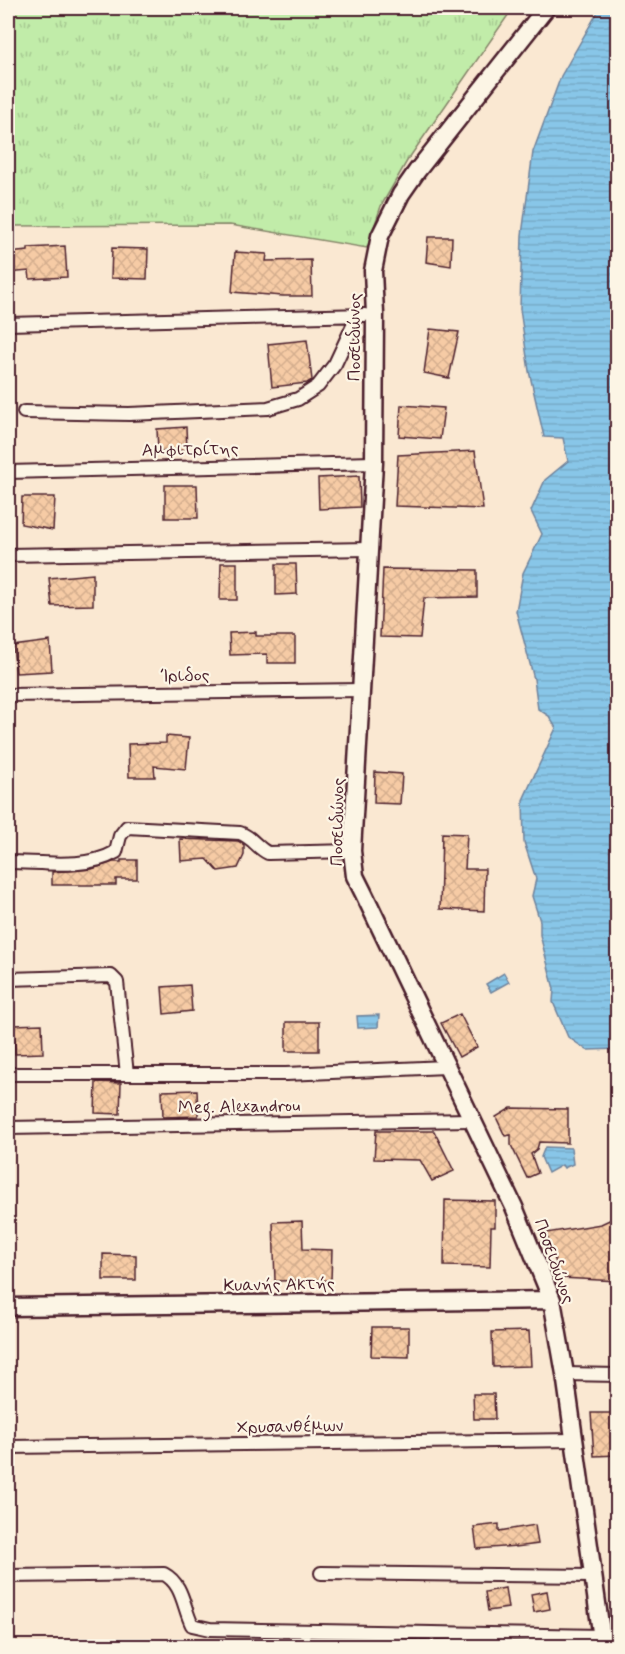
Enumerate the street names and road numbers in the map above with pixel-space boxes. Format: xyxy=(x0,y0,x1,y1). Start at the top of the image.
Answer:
street label: Ποσειδώνος xyxy=(343,293,367,381)
street label: Αμφιτρίτης xyxy=(141,437,239,463)
street label: Ίριδος xyxy=(160,664,210,688)
street label: Ποσειδώνος xyxy=(325,778,351,866)
street label: Meg. Alexandrou xyxy=(178,1094,300,1122)
street label: Ποσειδώνος xyxy=(528,1216,580,1307)
street label: Κυανής Ακτής xyxy=(223,1272,335,1298)
street label: Χρυσανθέμων xyxy=(236,1413,344,1440)

